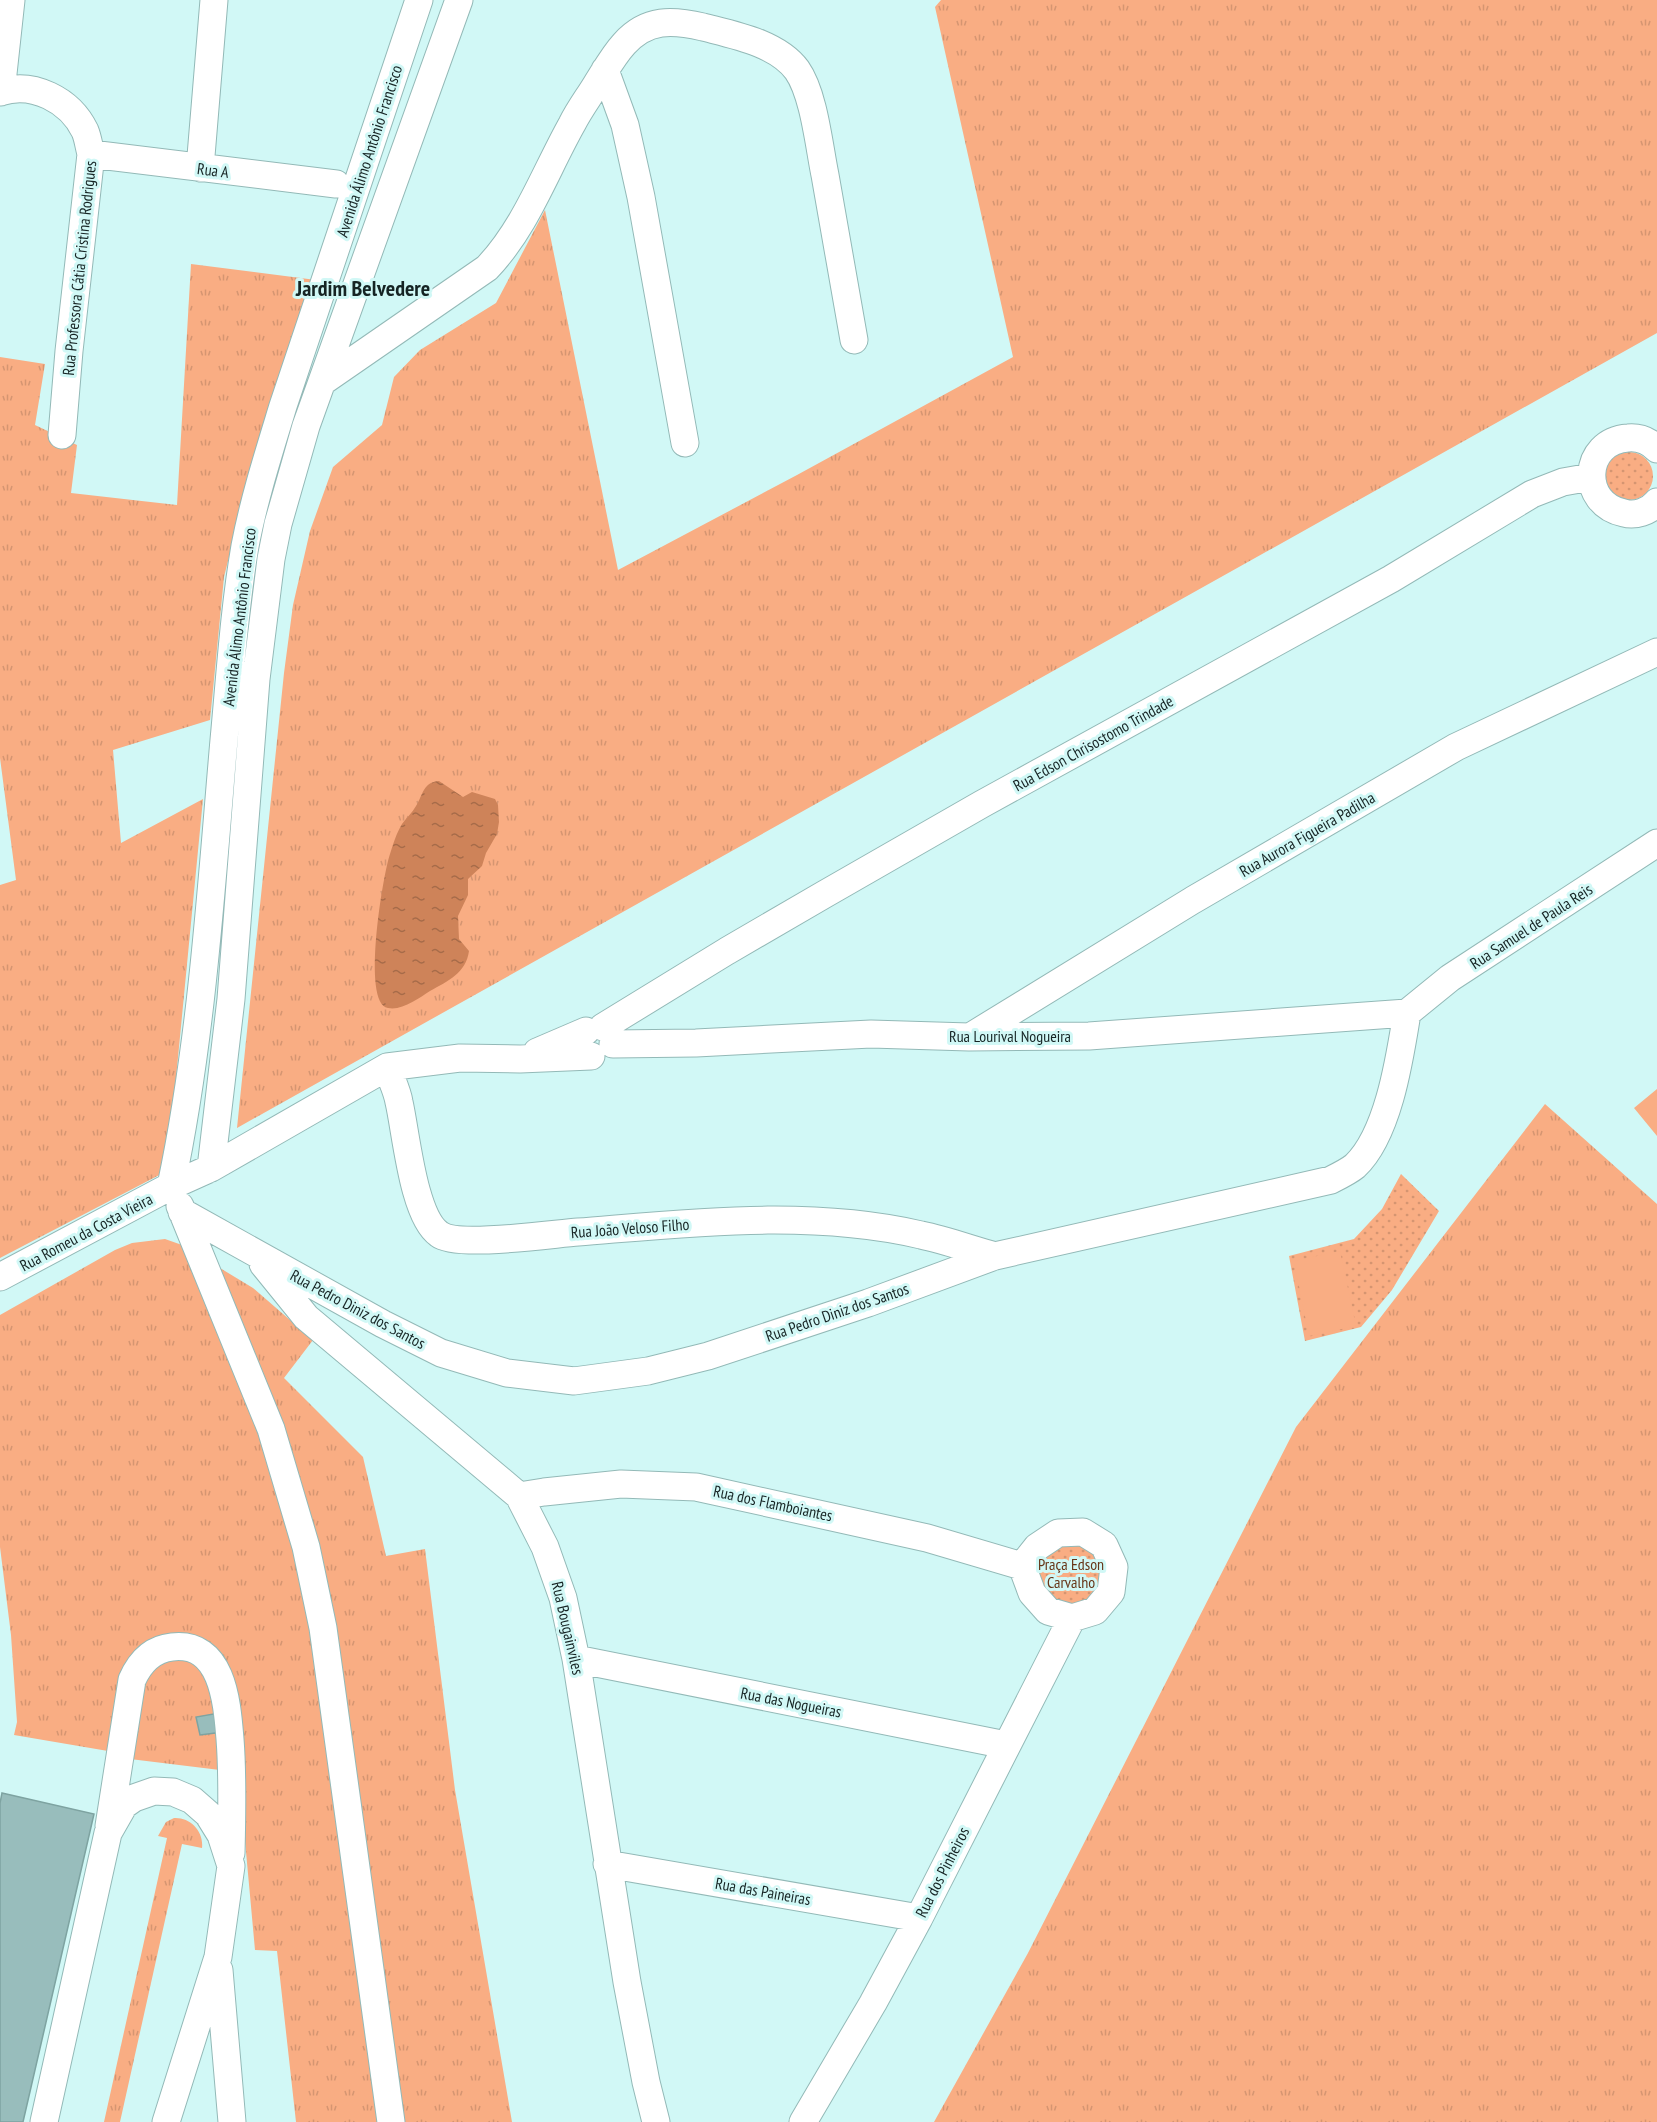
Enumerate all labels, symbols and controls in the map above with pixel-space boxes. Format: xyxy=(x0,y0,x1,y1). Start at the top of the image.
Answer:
street label: Avenida Álimo Antônio Francisco xyxy=(332,62,406,240)
street label: Rua A xyxy=(196,158,230,182)
street label: Rua Professora Cátia Cristina Rodrigues xyxy=(58,160,100,376)
district label: Jardim Belvedere xyxy=(295,274,430,302)
street label: Avenida Álimo Antônio Francisco xyxy=(218,527,260,707)
street label: Rua Edson Chrisostomo Trindade xyxy=(1009,691,1177,795)
street label: Rua Aurora Figueira Padilha xyxy=(1236,787,1378,881)
street label: Rua Samuel de Paula Reis xyxy=(1466,879,1596,973)
street label: Rua Lourival Nogueira xyxy=(949,1026,1071,1046)
street label: Rua Romeu da Costa Vieira xyxy=(16,1189,156,1275)
street label: Rua João Veloso Filho xyxy=(570,1214,690,1242)
street label: Rua Pedro Diniz dos Santos xyxy=(287,1265,429,1353)
street label: Rua Pedro Diniz dos Santos xyxy=(763,1278,911,1346)
street label: Rua dos Flamboiantes xyxy=(712,1481,834,1525)
park label: Praça Edson Carvalho xyxy=(1038,1554,1104,1592)
street label: Rua Bougainviles xyxy=(548,1579,588,1677)
street label: Rua das Nogueiras xyxy=(739,1682,843,1722)
street label: Rua dos Pinheiros xyxy=(911,1824,973,1920)
street label: Rua das Paineiras xyxy=(714,1873,812,1909)

